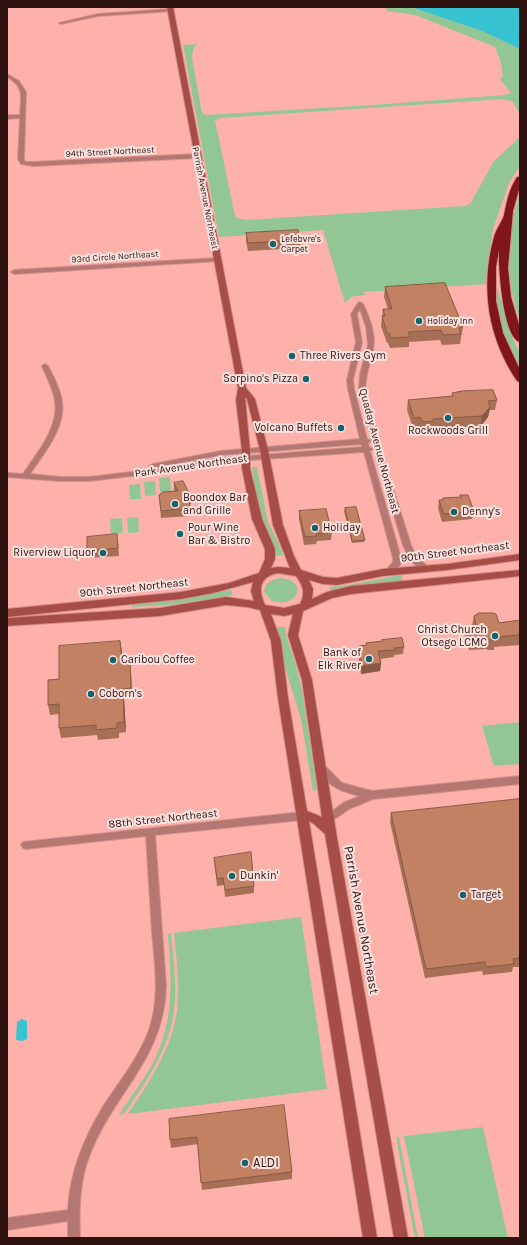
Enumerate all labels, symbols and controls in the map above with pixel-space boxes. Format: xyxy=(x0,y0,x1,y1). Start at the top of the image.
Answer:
street label: 94th Street Northeast xyxy=(65,144,155,160)
street label: Parrish Avenue Northeast xyxy=(190,146,220,250)
place label: Lefebvre's Carpet xyxy=(281,234,321,255)
marker: Lefebvre's Carpet xyxy=(268,239,278,249)
street label: 93rd Circle Northeast xyxy=(71,249,159,265)
marker: Holiday Inn xyxy=(414,316,424,326)
place label: Holiday Inn xyxy=(427,316,473,326)
place label: Three Rivers Gym xyxy=(300,349,386,363)
marker: Three Rivers Gym xyxy=(287,351,297,361)
place label: Sorpino's Pizza xyxy=(223,372,298,386)
marker: Sorpino's Pizza xyxy=(301,374,311,384)
street label: Quaday Avenue Northeast xyxy=(356,387,402,515)
marker: Rockwoods Grill xyxy=(443,413,453,423)
place label: Volcano Buffets xyxy=(254,421,333,435)
marker: Volcano Buffets xyxy=(336,423,346,433)
place label: Rockwoods Grill xyxy=(408,424,488,438)
street label: Park Avenue Northeast xyxy=(134,452,248,480)
place label: Boondox Bar and Grille xyxy=(183,491,246,517)
marker: Boondox Bar and Grille xyxy=(170,499,180,509)
place label: Denny's xyxy=(462,505,501,519)
marker: Denny's xyxy=(449,507,459,517)
place label: Pour Wine Bar & Bistro xyxy=(188,521,250,547)
place label: Holiday xyxy=(323,521,360,535)
marker: Holiday xyxy=(310,523,320,533)
marker: Pour Wine Bar & Bistro xyxy=(175,529,185,539)
street label: 90th Street Northeast xyxy=(400,539,510,565)
place label: Riverview Liquor xyxy=(13,546,95,560)
marker: Riverview Liquor xyxy=(98,548,108,558)
street label: 90th Street Northeast xyxy=(79,576,189,600)
place label: Christ Church Otsego LCMC xyxy=(418,623,487,649)
marker: Christ Church Otsego LCMC xyxy=(490,631,500,641)
place label: Bank of Elk River xyxy=(318,646,361,672)
place label: Caribou Coffee xyxy=(121,653,194,667)
marker: Bank of Elk River xyxy=(364,654,374,664)
marker: Caribou Coffee xyxy=(108,655,118,665)
place label: Coborn's xyxy=(99,687,142,701)
marker: Coborn's xyxy=(86,689,96,699)
street label: 88th Street Northeast xyxy=(108,807,218,831)
street label: Parrish Avenue Northeast xyxy=(340,845,382,995)
place label: Dunkin' xyxy=(240,869,278,883)
marker: Dunkin' xyxy=(227,871,237,881)
place label: Target xyxy=(471,888,501,902)
marker: Target xyxy=(458,890,468,900)
place label: ALDI xyxy=(253,1155,279,1171)
marker: ALDI xyxy=(240,1158,250,1168)

